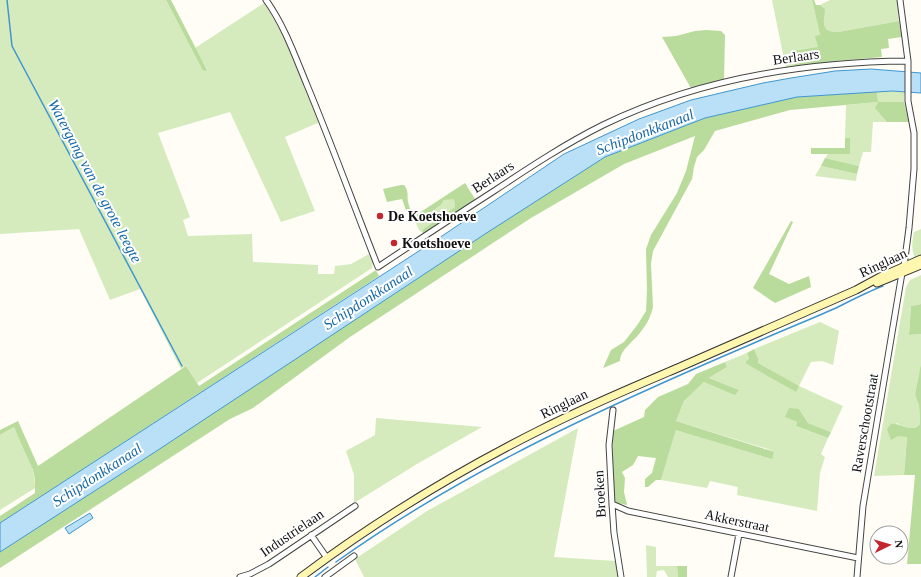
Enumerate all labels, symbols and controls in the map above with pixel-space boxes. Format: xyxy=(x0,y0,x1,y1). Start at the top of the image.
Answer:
street label: Berlaars xyxy=(772,46,820,68)
water label: Watergang van de grote leegte xyxy=(45,97,145,266)
water label: Schipdonkkanaal xyxy=(594,106,696,158)
street label: Berlaars xyxy=(469,158,517,196)
place label: De Koetshoeve xyxy=(388,209,476,224)
marker: De Koetshoeve xyxy=(375,211,385,221)
place label: Koetshoeve xyxy=(402,236,470,251)
marker: Koetshoeve xyxy=(389,238,399,248)
street label: Ringlaan xyxy=(857,246,909,280)
water label: Schipdonkkanaal xyxy=(320,263,416,333)
street label: Raverschootstraat xyxy=(849,372,881,474)
street label: Ringlaan xyxy=(538,386,590,422)
water label: Schipdonkkanaal xyxy=(49,440,145,510)
street label: Broeken xyxy=(591,470,609,518)
street label: Industrielaan xyxy=(258,506,326,560)
street label: Akkerstraat xyxy=(703,507,771,535)
north arrow xyxy=(869,525,909,565)
text: N xyxy=(893,540,905,549)

